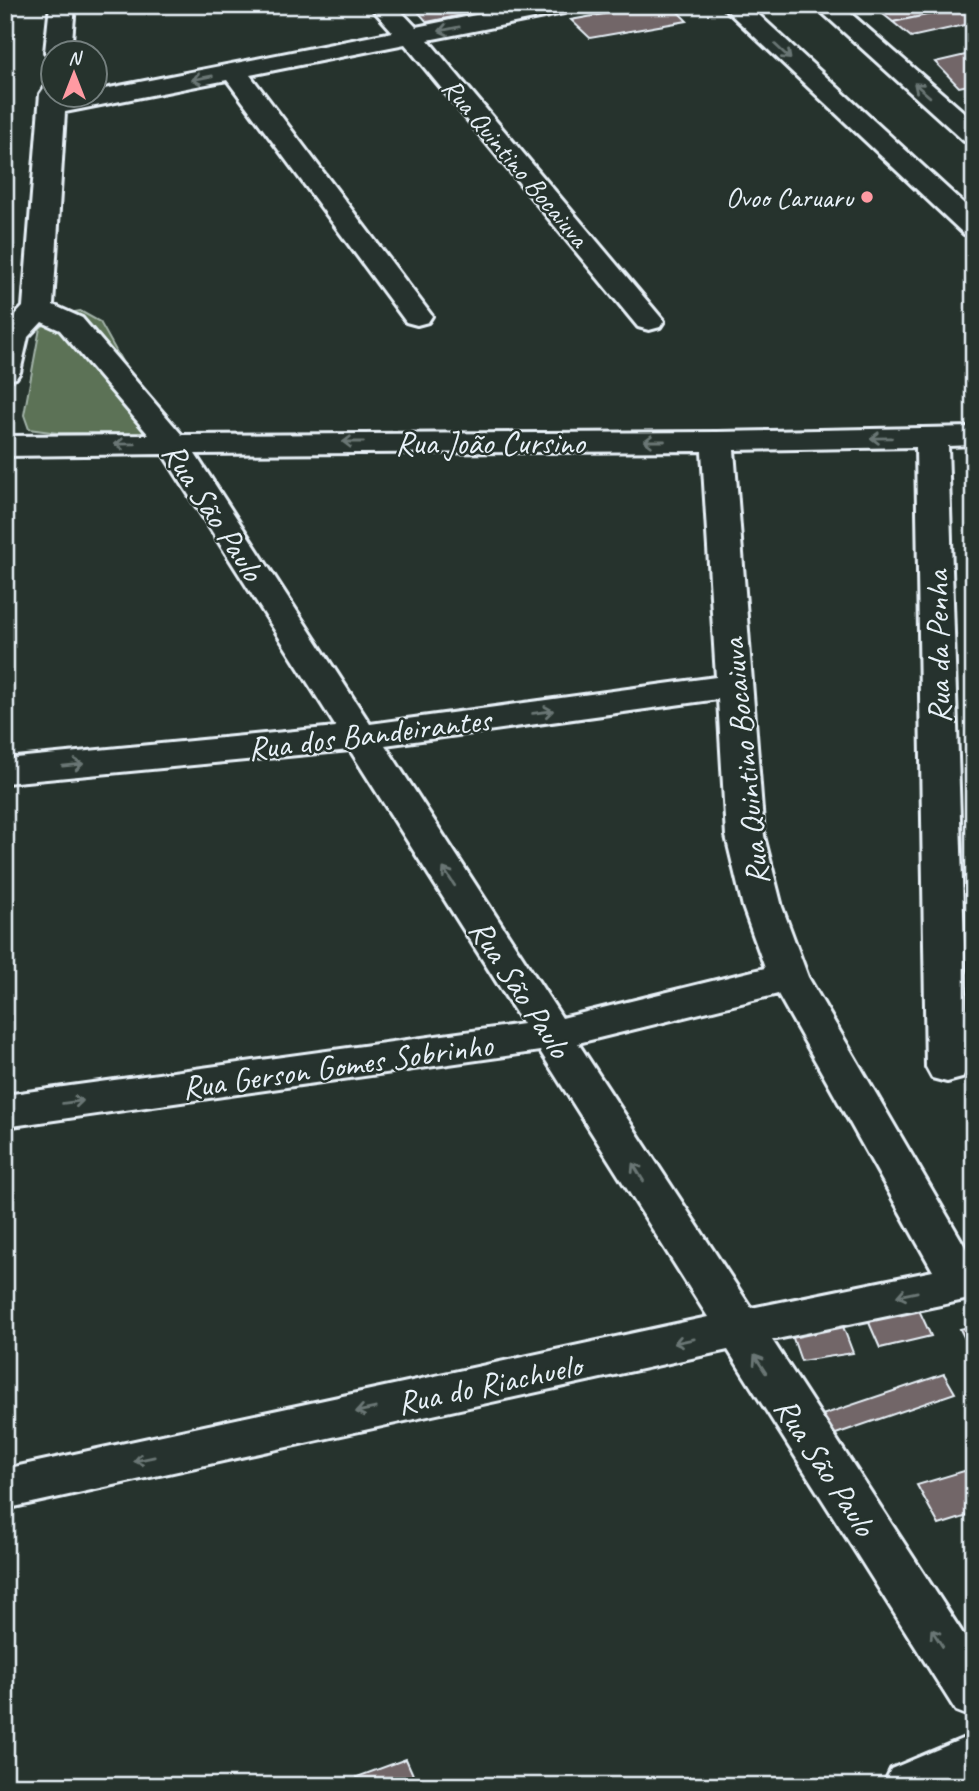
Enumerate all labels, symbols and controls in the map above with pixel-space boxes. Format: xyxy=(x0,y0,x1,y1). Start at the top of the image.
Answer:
one-way arrow xyxy=(438,23,461,37)
north arrow xyxy=(38,38,108,108)
one-way arrow xyxy=(774,43,791,60)
text: N xyxy=(68,46,83,70)
one-way arrow xyxy=(191,71,214,85)
street label: Rua Quintino Bocaiuva xyxy=(435,71,598,255)
one-way arrow xyxy=(914,82,932,98)
place label: Ovoo Caruaru xyxy=(726,180,855,215)
marker: Ovoo Caruaru xyxy=(859,189,875,205)
street label: Rua João Cursino xyxy=(395,422,587,464)
one-way arrow xyxy=(870,431,893,445)
street label: Rua São Paulo xyxy=(153,434,275,591)
one-way arrow xyxy=(642,434,665,448)
one-way arrow xyxy=(341,435,364,449)
one-way arrow xyxy=(114,437,137,451)
street label: Rua da Penha xyxy=(916,568,960,724)
street label: Rua Quintino Bocaiuva xyxy=(711,635,779,887)
street label: Rua dos Bandeirantes xyxy=(245,698,496,770)
one-way arrow xyxy=(531,705,553,718)
one-way arrow xyxy=(61,758,84,771)
one-way arrow xyxy=(442,868,456,888)
street label: Rua São Paulo xyxy=(460,911,582,1068)
street label: Rua Gerson Gomes Sobrinho xyxy=(179,1023,496,1109)
one-way arrow xyxy=(61,1095,84,1108)
one-way arrow xyxy=(631,1163,645,1183)
one-way arrow xyxy=(896,1288,919,1302)
one-way arrow xyxy=(673,1334,696,1348)
street label: Rua do Riachuelo xyxy=(393,1343,588,1424)
one-way arrow xyxy=(753,1355,768,1374)
street label: Rua São Paulo xyxy=(765,1389,887,1546)
one-way arrow xyxy=(355,1404,378,1417)
one-way arrow xyxy=(133,1452,156,1466)
one-way arrow xyxy=(929,1628,943,1648)

